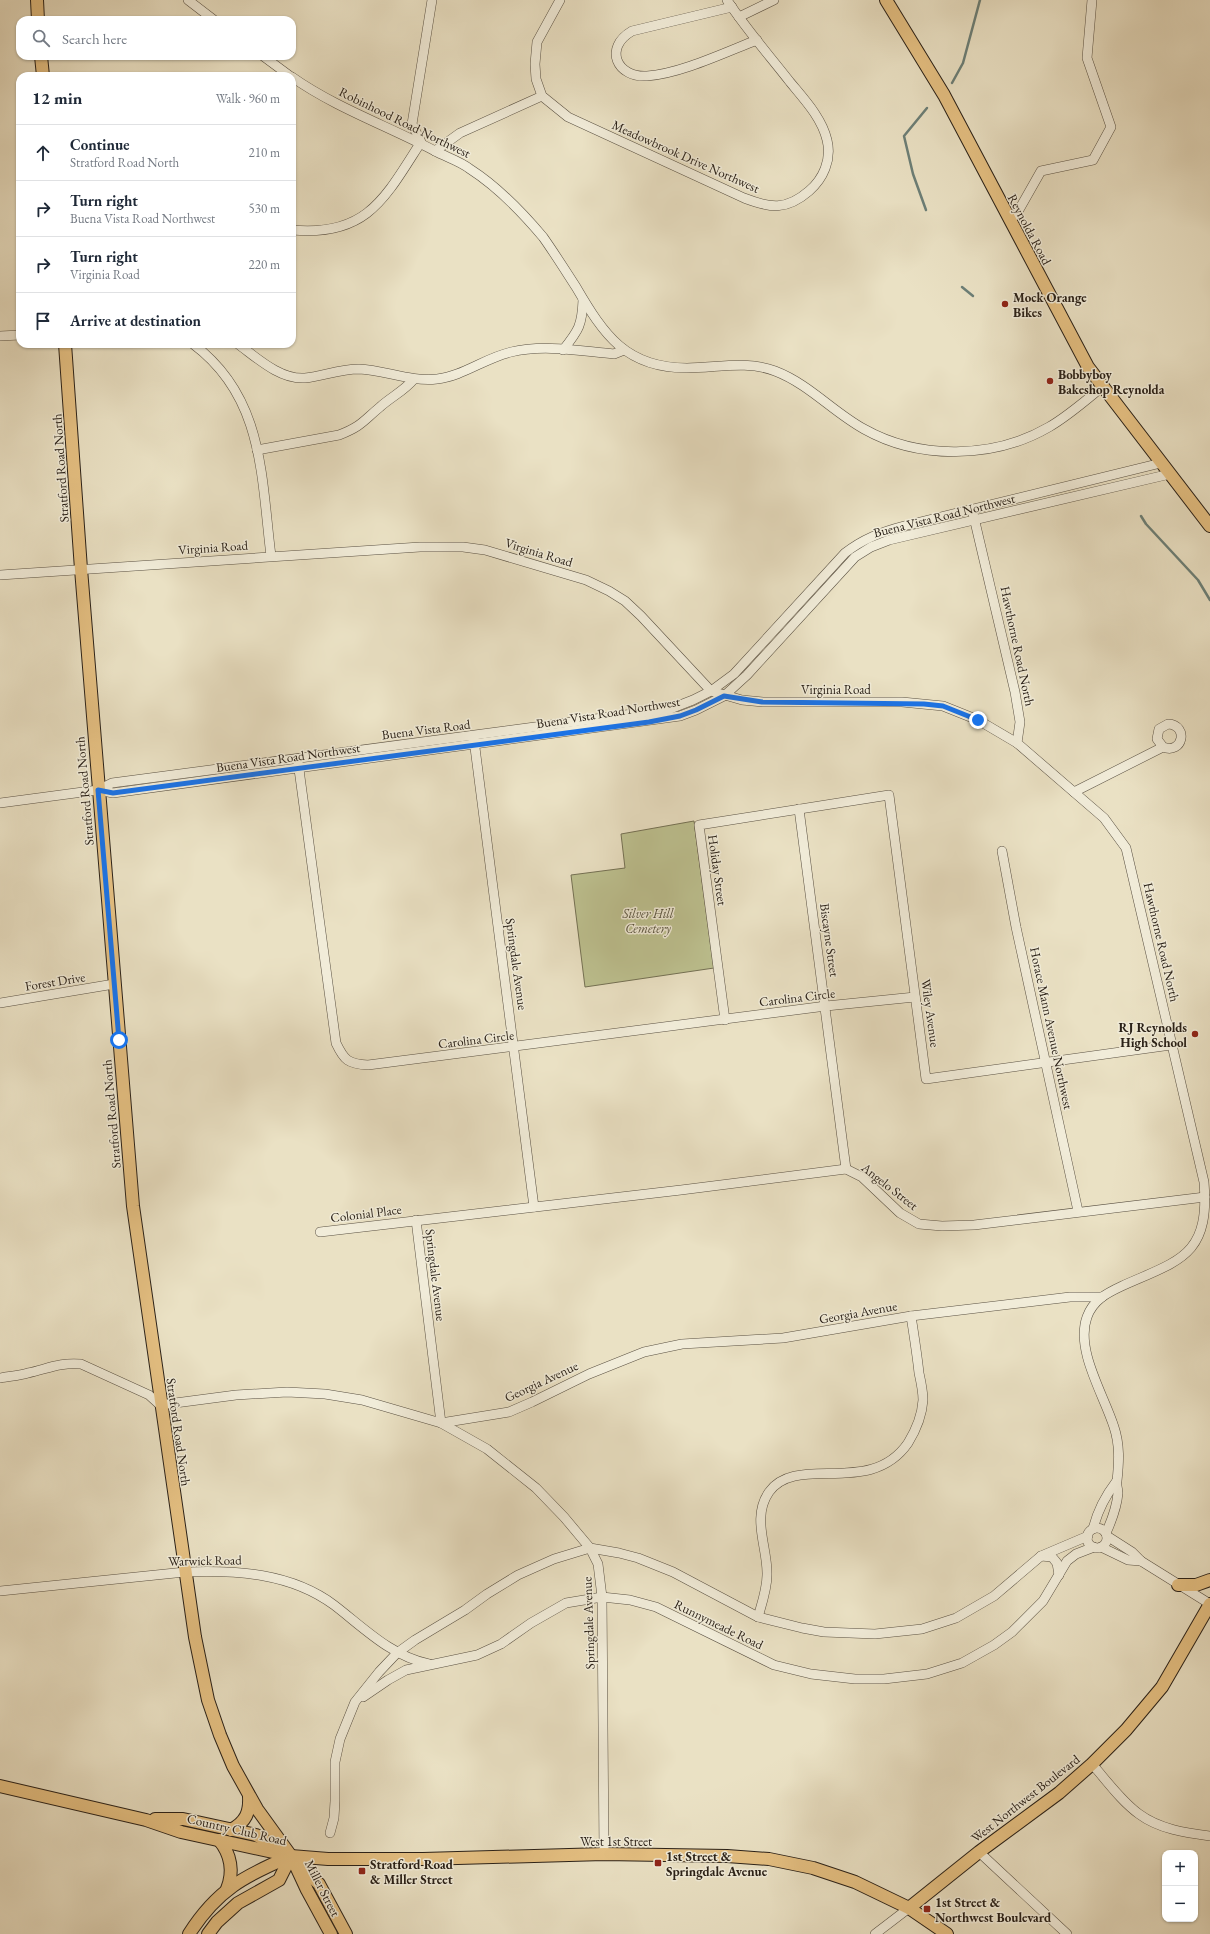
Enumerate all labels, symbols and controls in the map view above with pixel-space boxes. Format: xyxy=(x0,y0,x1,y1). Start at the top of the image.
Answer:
search box xyxy=(16,16,296,60)
icon: search xyxy=(30,27,52,49)
text: Search here xyxy=(62,29,127,48)
street label: Robinhood Road Northwest xyxy=(336,83,473,162)
text: 12 min xyxy=(32,87,82,109)
text: Walk · 960 m xyxy=(216,90,280,107)
street label: Meadowbrook Drive Northwest xyxy=(609,116,762,197)
text: Continue xyxy=(70,135,130,154)
icon: ahead xyxy=(32,142,54,164)
text: 210 m xyxy=(249,144,280,161)
text: Stratford Road North xyxy=(70,154,179,171)
text: Turn right xyxy=(70,191,138,210)
street label: Reynolda Road xyxy=(1004,191,1056,268)
icon: right xyxy=(32,198,54,220)
text: 530 m xyxy=(249,200,280,217)
text: Buena Vista Road Northwest xyxy=(70,210,215,227)
text: Turn right xyxy=(70,247,138,266)
icon: right xyxy=(32,254,54,276)
text: 220 m xyxy=(249,256,280,273)
text: Virginia Road xyxy=(70,266,140,283)
place label: Mock Orange Bikes xyxy=(1013,289,1087,321)
marker: Mock Orange Bikes xyxy=(1000,299,1010,309)
icon: arrive xyxy=(32,310,54,332)
text: Arrive at destination xyxy=(70,311,201,330)
place label: Bobbyboy Bakeshop Reynolda xyxy=(1058,366,1165,398)
marker: Bobbyboy Bakeshop Reynolda xyxy=(1045,376,1055,386)
street label: Stratford Road North xyxy=(48,413,73,523)
street label: Buena Vista Road Northwest xyxy=(872,490,1017,541)
street label: Virginia Road xyxy=(503,534,575,571)
street label: Virginia Road xyxy=(178,537,249,558)
street label: Hawthorne Road North xyxy=(997,585,1039,708)
street label: Virginia Road xyxy=(801,681,871,698)
street label: Buena Vista Road Northwest xyxy=(535,693,681,732)
route end xyxy=(969,711,987,729)
street label: Buena Vista Road xyxy=(381,716,472,743)
street label: Stratford Road North xyxy=(71,736,98,846)
street label: Buena Vista Road Northwest xyxy=(215,739,361,776)
street label: Holiday Street xyxy=(704,833,731,907)
street label: Hawthorne Road North xyxy=(1139,881,1184,1004)
street label: Biscayne Street xyxy=(816,902,843,978)
park label: Silver Hill Cemetery xyxy=(621,905,674,937)
street label: Springdale Avenue xyxy=(502,917,531,1011)
street label: Horace Mann Avenue Northwest xyxy=(1026,945,1077,1111)
street label: Forest Drive xyxy=(24,968,86,995)
street label: Wiley Avenue xyxy=(917,978,944,1048)
street label: Carolina Circle xyxy=(758,984,836,1011)
place label: RJ Reynolds High School xyxy=(1119,1019,1187,1051)
street label: Carolina Circle xyxy=(437,1026,515,1053)
marker: RJ Reynolds High School xyxy=(1190,1029,1200,1039)
route start xyxy=(110,1031,128,1049)
street label: Stratford Road North xyxy=(98,1059,125,1169)
street label: Angelo Street xyxy=(857,1158,921,1214)
street label: Colonial Place xyxy=(330,1201,403,1226)
street label: Springdale Avenue xyxy=(421,1228,450,1322)
street label: Georgia Avenue xyxy=(818,1297,899,1328)
street label: Georgia Avenue xyxy=(502,1357,581,1406)
street label: Stratford Road North xyxy=(162,1377,195,1488)
street label: Warwick Road xyxy=(168,1551,242,1570)
street label: Springdale Avenue xyxy=(578,1576,599,1670)
street label: Runnymeade Road xyxy=(672,1596,766,1654)
street label: West Northwest Boulevard xyxy=(968,1750,1083,1846)
street label: Country Club Road xyxy=(185,1810,289,1849)
street label: West 1st Street xyxy=(580,1833,652,1850)
place label: 1st Street & Springdale Avenue xyxy=(666,1848,768,1880)
map controls xyxy=(1162,1850,1198,1922)
button: + xyxy=(1162,1850,1198,1886)
place label: Stratford Road & Miller Street xyxy=(370,1856,454,1888)
street label: Miller Street xyxy=(301,1857,344,1920)
marker: 1st Street & Springdale Avenue xyxy=(653,1858,663,1868)
marker: Stratford Road & Miller Street xyxy=(357,1866,367,1876)
button: − xyxy=(1162,1886,1198,1922)
place label: 1st Street & Northwest Boulevard xyxy=(935,1894,1052,1926)
marker: 1st Street & Northwest Boulevard xyxy=(922,1904,932,1914)

